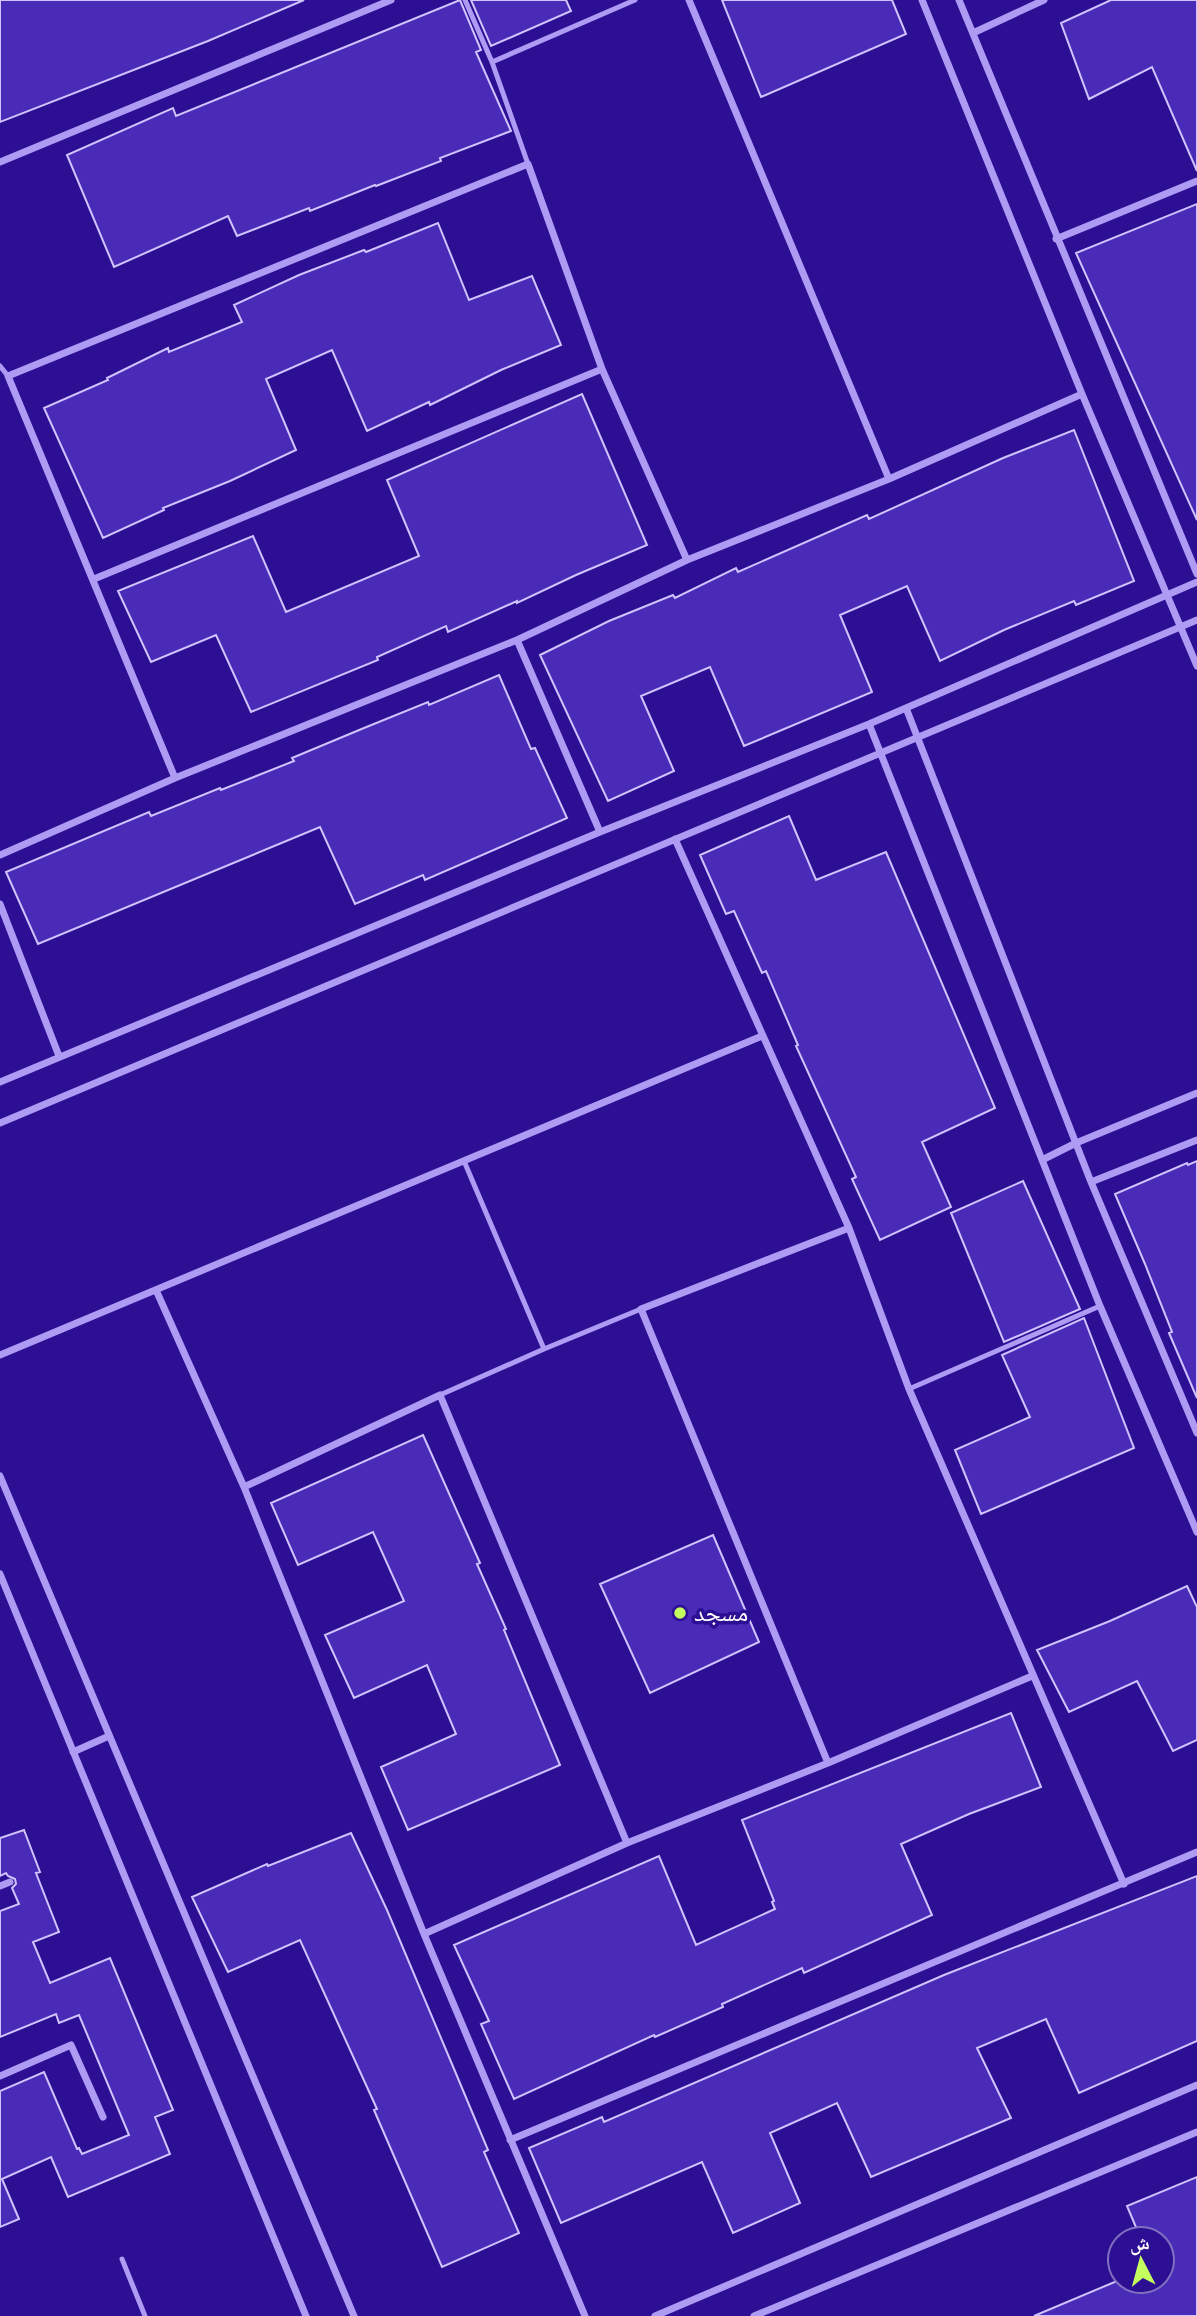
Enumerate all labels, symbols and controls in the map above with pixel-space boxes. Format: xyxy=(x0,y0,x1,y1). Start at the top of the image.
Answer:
place label: مسجد xyxy=(694,1599,748,1626)
marker: مسجد xyxy=(672,1605,688,1621)
north arrow xyxy=(1106,2225,1176,2295)
text: ش xyxy=(1128,2231,1151,2256)

